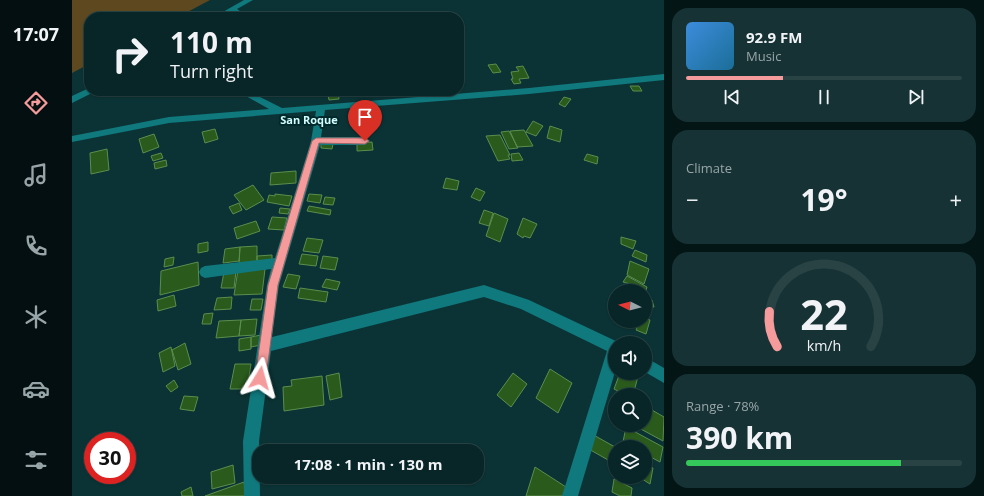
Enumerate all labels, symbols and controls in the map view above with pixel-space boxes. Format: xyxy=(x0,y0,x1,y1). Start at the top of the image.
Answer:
text: 17:07 xyxy=(13,22,59,46)
text: 110 m xyxy=(170,23,253,61)
text: 92.9 FM xyxy=(746,27,802,47)
icon: right xyxy=(104,28,156,80)
text: Music xyxy=(746,47,781,65)
text: Turn right xyxy=(170,59,253,83)
icon: previous xyxy=(721,86,743,108)
icon: pause xyxy=(813,86,835,108)
icon: next xyxy=(905,86,927,108)
icon: directions xyxy=(22,89,50,117)
pin xyxy=(348,100,382,141)
icon: arrive xyxy=(354,106,376,128)
district label: San Roque xyxy=(280,112,338,127)
text: Climate xyxy=(686,159,732,177)
icon: music xyxy=(22,161,50,189)
text: 19° xyxy=(800,179,848,220)
text: − xyxy=(686,184,699,214)
text: + xyxy=(949,184,962,214)
icon: phone xyxy=(22,232,50,260)
north arrow xyxy=(608,284,652,328)
map controls xyxy=(608,284,652,484)
text: 22 xyxy=(800,286,848,342)
icon: climate xyxy=(22,303,50,331)
button: sound xyxy=(608,336,652,380)
text: km/h xyxy=(807,336,841,355)
position arrow xyxy=(239,357,281,399)
icon: car xyxy=(22,375,50,403)
button: search xyxy=(608,388,652,432)
text: Range · 78% xyxy=(686,397,759,415)
text: 390 km xyxy=(686,417,793,458)
speed limit sign: 30 xyxy=(84,432,136,484)
button: layers xyxy=(608,440,652,484)
icon: filters xyxy=(22,446,50,474)
text: 17:08 · 1 min · 130 m xyxy=(294,454,442,474)

